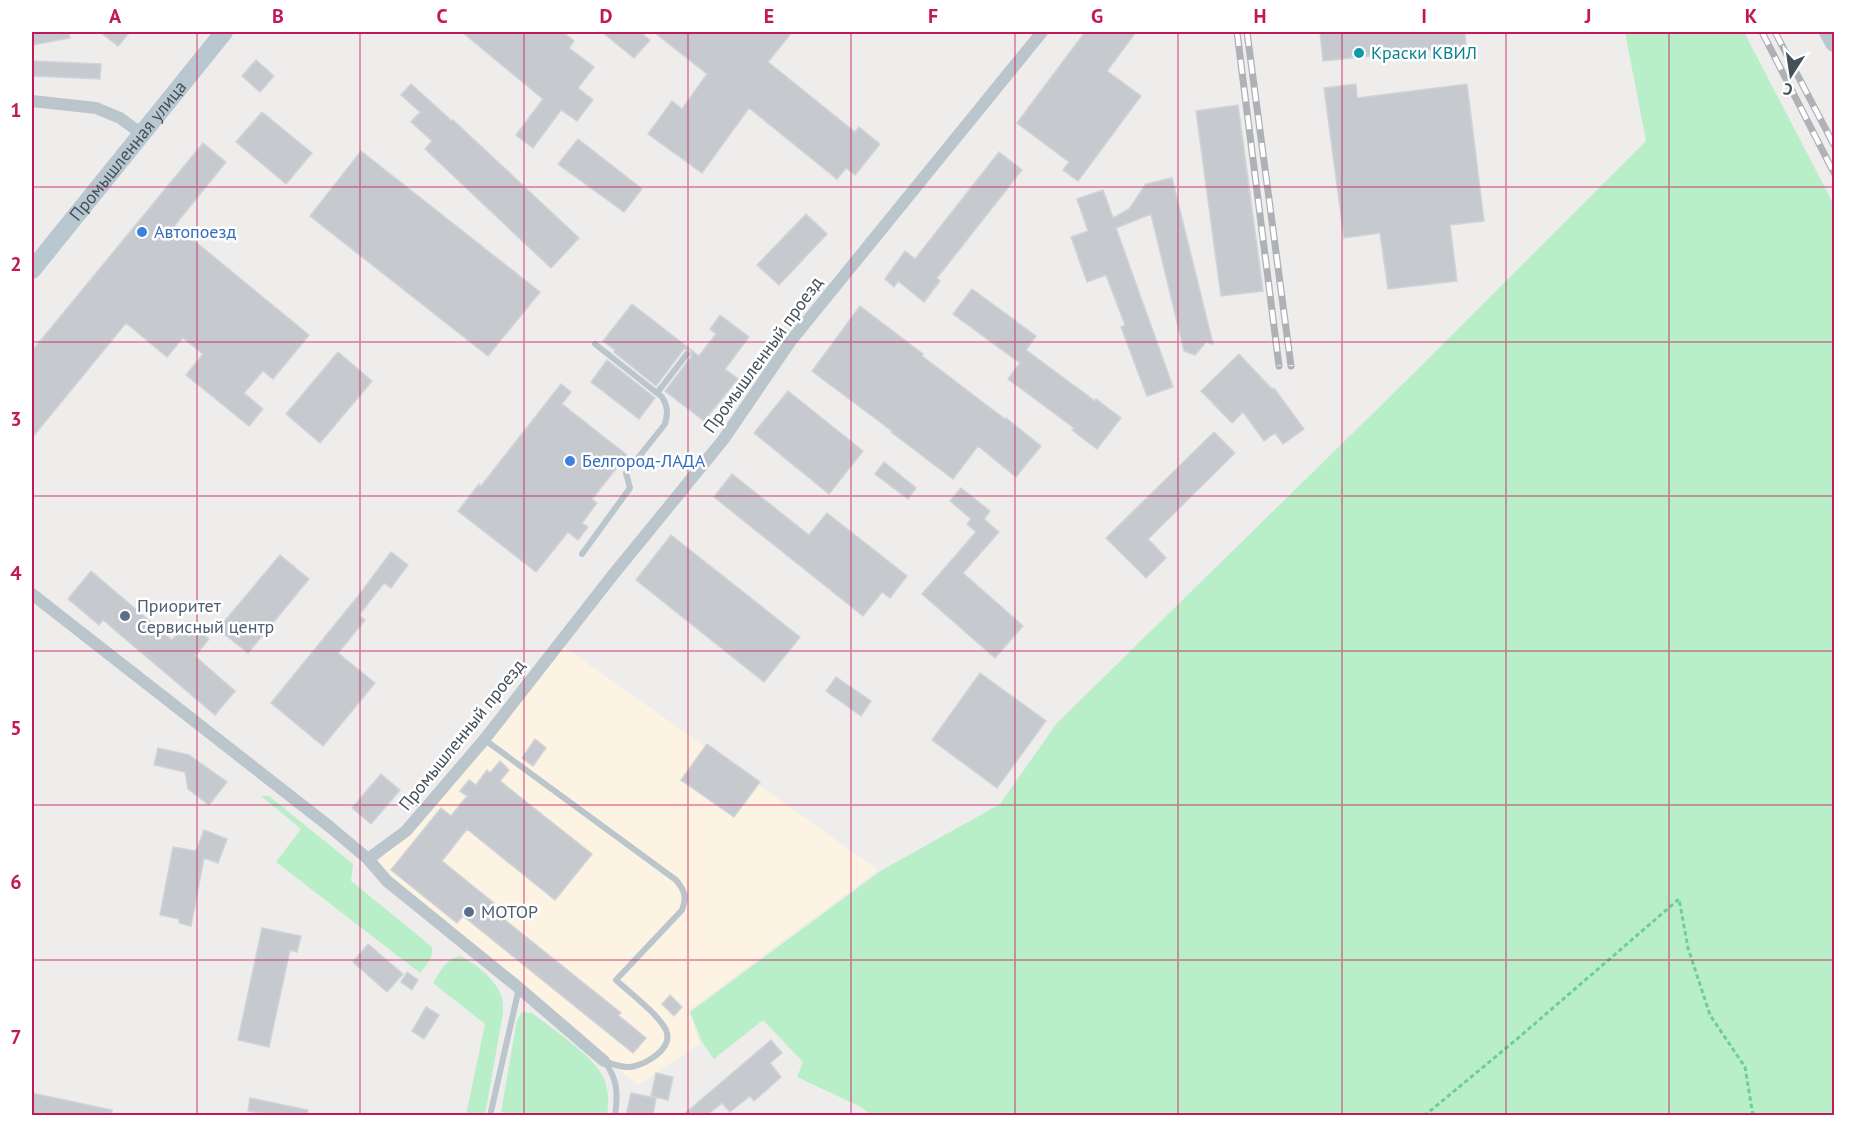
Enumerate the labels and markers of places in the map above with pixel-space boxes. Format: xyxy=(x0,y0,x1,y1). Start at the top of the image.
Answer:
place label: Краски КВИЛ xyxy=(1371,41,1477,64)
marker: Краски КВИЛ xyxy=(1352,46,1366,60)
place label: Автопоезд xyxy=(154,220,236,243)
marker: Автопоезд xyxy=(135,225,149,239)
place label: Белгород-ЛАДА xyxy=(582,449,706,472)
marker: Белгород-ЛАДА xyxy=(563,454,577,468)
place label: Приоритет Сервисный центр xyxy=(137,594,274,638)
marker: Приоритет Сервисный центр xyxy=(118,609,132,623)
place label: МОТОР xyxy=(481,900,538,923)
marker: МОТОР xyxy=(462,905,476,919)

